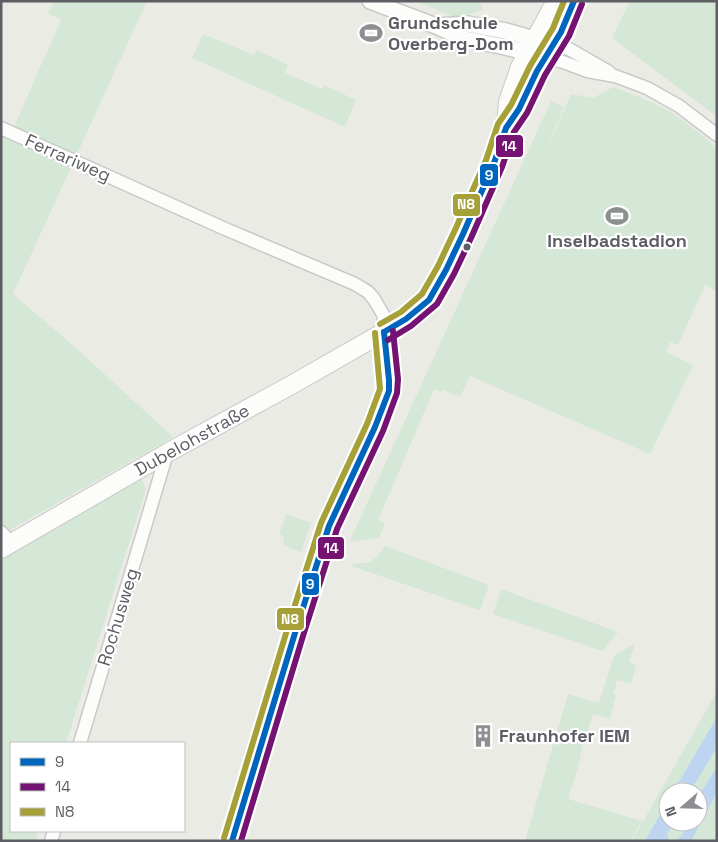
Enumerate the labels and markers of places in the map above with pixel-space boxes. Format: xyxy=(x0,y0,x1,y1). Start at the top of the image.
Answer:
place label: Grundschule Overberg-Dom xyxy=(388,11,514,55)
sports icon: Grundschule Overberg-Dom xyxy=(358,20,384,46)
sports icon: Inselbadstadion xyxy=(604,203,630,229)
place label: Inselbadstadion xyxy=(547,229,687,252)
unlabelled marker xyxy=(462,242,472,252)
building icon: Fraunhofer IEM xyxy=(470,723,496,749)
place label: Fraunhofer IEM xyxy=(499,724,630,747)

